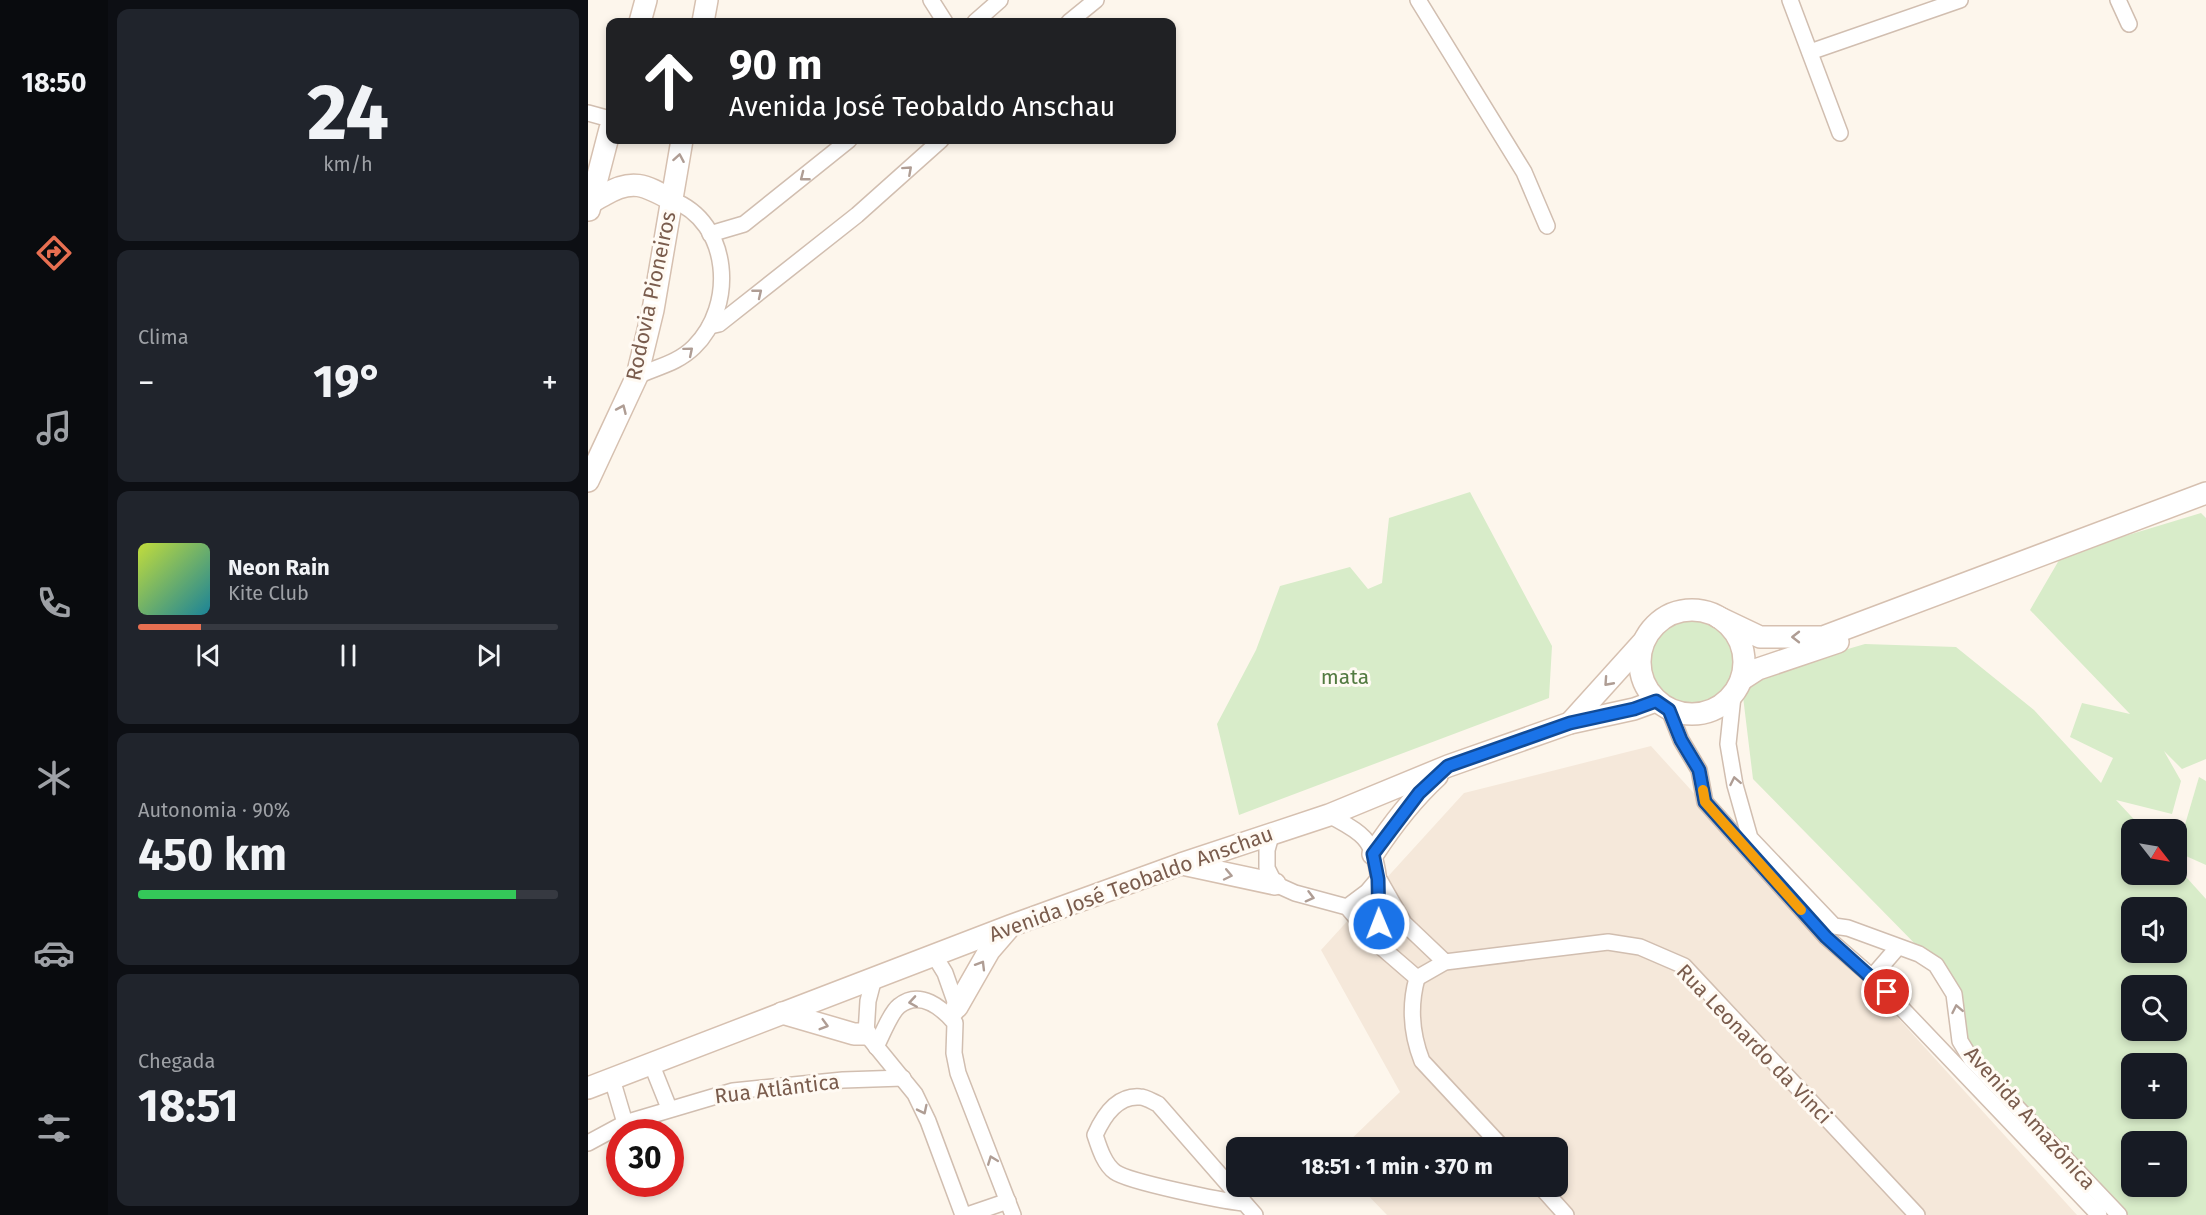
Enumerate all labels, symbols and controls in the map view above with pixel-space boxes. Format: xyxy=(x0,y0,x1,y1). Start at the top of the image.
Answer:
text: 90 m xyxy=(729,40,823,90)
icon: ahead xyxy=(630,42,708,120)
text: 24 xyxy=(307,66,389,160)
text: 18:50 xyxy=(21,67,87,99)
text: Avenida José Teobaldo Anschau xyxy=(729,91,1115,123)
text: km/h xyxy=(323,152,373,176)
one-way arrow xyxy=(672,154,685,164)
one-way arrow xyxy=(902,166,912,177)
one-way arrow xyxy=(800,169,811,180)
street label: Rodovia Pioneiros xyxy=(620,209,682,383)
icon: directions xyxy=(33,232,75,274)
one-way arrow xyxy=(751,289,762,300)
text: Clima xyxy=(138,325,189,349)
one-way arrow xyxy=(682,347,693,358)
text: 19° xyxy=(313,355,383,409)
text: − xyxy=(138,363,155,403)
text: + xyxy=(542,363,558,403)
one-way arrow xyxy=(615,405,627,416)
icon: music xyxy=(33,407,75,449)
text: Neon Rain xyxy=(228,554,330,581)
text: Kite Club xyxy=(228,581,309,605)
icon: phone xyxy=(33,582,75,624)
one-way arrow xyxy=(1791,631,1800,643)
icon: previous xyxy=(192,639,225,672)
icon: pause xyxy=(332,639,365,672)
icon: next xyxy=(472,639,505,672)
park label: mata xyxy=(1321,664,1369,690)
one-way arrow xyxy=(1604,675,1615,685)
icon: climate xyxy=(33,757,75,799)
one-way arrow xyxy=(1729,776,1742,786)
text: Autonomia · 90% xyxy=(138,798,290,822)
north arrow xyxy=(2121,819,2187,885)
map controls xyxy=(2121,819,2187,1197)
street label: Avenida José Teobaldo Anschau xyxy=(985,820,1277,948)
text: 450 km xyxy=(138,828,287,882)
one-way arrow xyxy=(1223,867,1233,880)
one-way arrow xyxy=(1305,889,1315,902)
position arrow xyxy=(1347,892,1411,956)
button: sound xyxy=(2121,897,2187,963)
icon: car xyxy=(33,932,75,974)
street label: Rua Leonardo da Vinci xyxy=(1671,959,1837,1129)
one-way arrow xyxy=(974,961,986,971)
pin xyxy=(1861,966,1912,1017)
icon: arrive xyxy=(1870,975,1903,1008)
button: search xyxy=(2121,975,2187,1041)
one-way arrow xyxy=(908,996,918,1008)
one-way arrow xyxy=(1951,1004,1964,1014)
one-way arrow xyxy=(819,1017,829,1030)
street label: Avenida Amazônica xyxy=(1959,1041,2101,1195)
text: Chegada xyxy=(138,1049,215,1073)
button: + xyxy=(2121,1053,2187,1119)
street label: Rua Atlântica xyxy=(713,1068,841,1110)
text: 18:51 xyxy=(138,1079,239,1133)
one-way arrow xyxy=(915,1104,927,1115)
icon: filters xyxy=(33,1107,75,1149)
speed limit sign: 30 xyxy=(606,1119,684,1197)
button: − xyxy=(2121,1131,2187,1197)
text: 18:51 · 1 min · 370 m xyxy=(1301,1153,1493,1180)
one-way arrow xyxy=(987,1156,999,1167)

